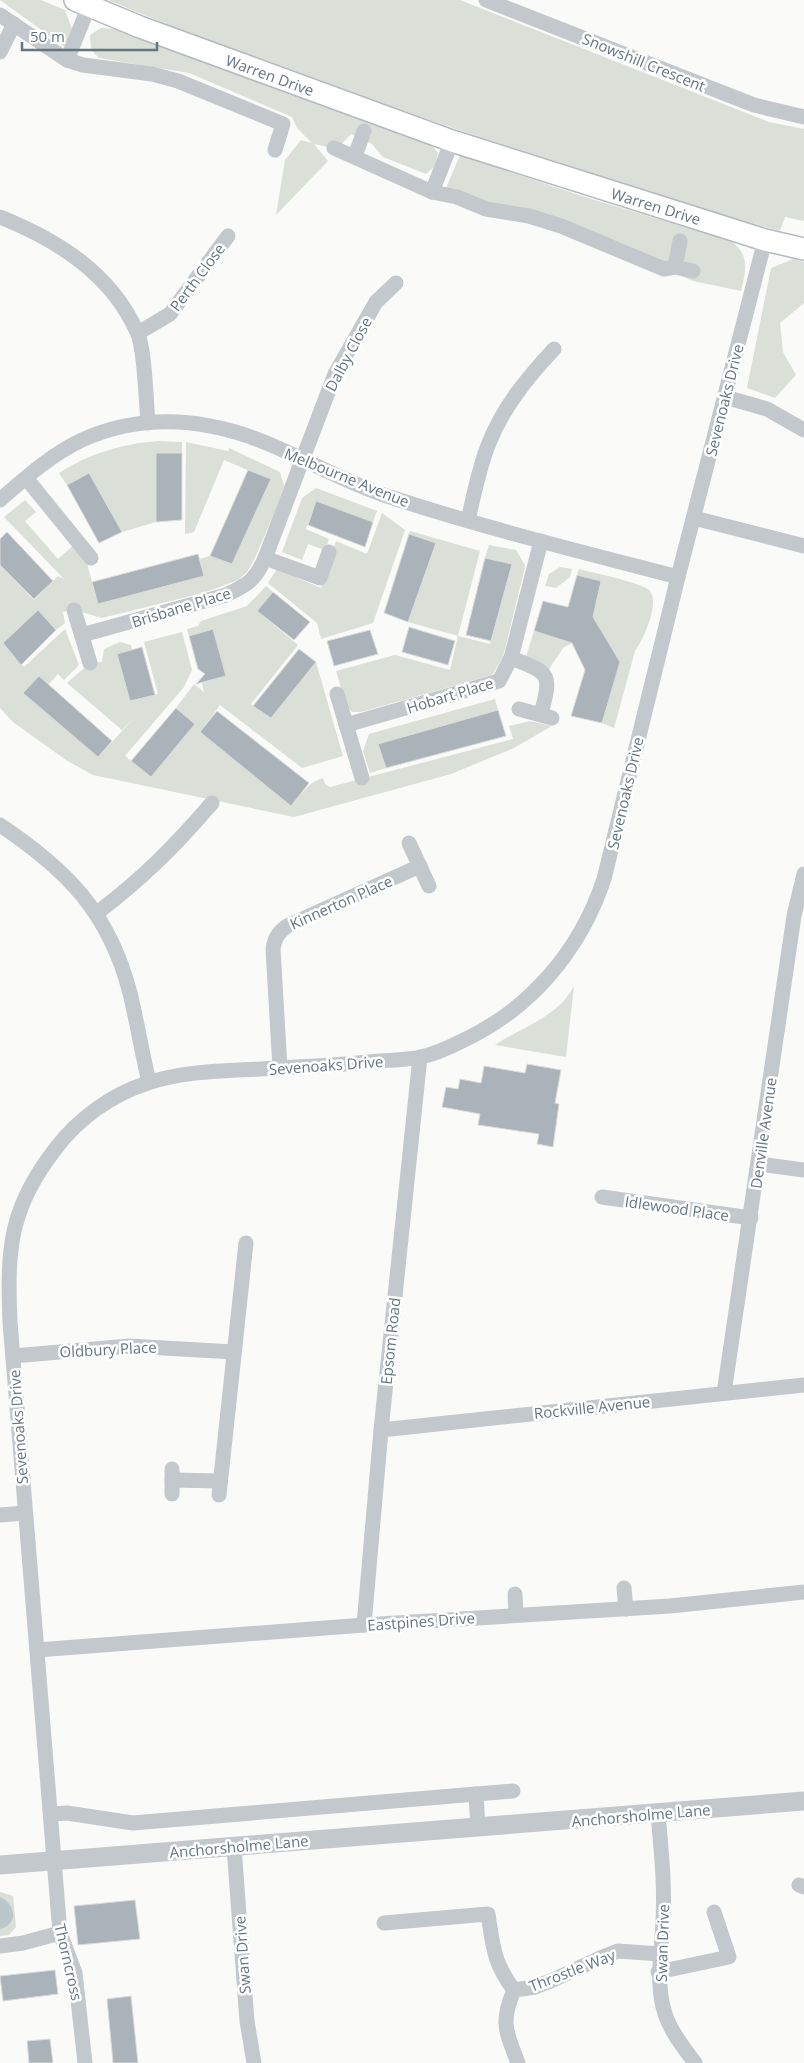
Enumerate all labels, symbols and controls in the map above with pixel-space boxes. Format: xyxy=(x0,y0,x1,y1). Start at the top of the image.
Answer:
scale bar xyxy=(22,20,158,52)
text: 50 m xyxy=(30,26,65,46)
street label: Snowshill Crescent xyxy=(580,28,708,96)
street label: Warren Drive xyxy=(223,50,317,100)
street label: Warren Drive xyxy=(609,183,703,229)
street label: Perth Close xyxy=(165,239,229,315)
street label: Dalby Close xyxy=(320,313,376,395)
street label: Sevenoaks Drive xyxy=(700,342,748,458)
street label: Melbourne Avenue xyxy=(282,443,412,511)
street label: Brisbane Place xyxy=(129,582,233,632)
street label: Hobart Place xyxy=(404,672,496,718)
street label: Sevenoaks Drive xyxy=(602,735,648,851)
street label: Kinnerton Place xyxy=(287,870,395,934)
street label: Sevenoaks Drive xyxy=(268,1051,384,1079)
street label: Denville Avenue xyxy=(745,1076,781,1190)
street label: Idlewood Place xyxy=(624,1191,730,1225)
street label: Epsom Road xyxy=(375,1297,405,1385)
street label: Oldbury Place xyxy=(59,1336,157,1362)
street label: Sevenoaks Drive xyxy=(4,1369,32,1485)
street label: Rockville Avenue xyxy=(533,1391,651,1423)
street label: Eastpines Drive xyxy=(367,1607,475,1635)
street label: Anchorsholme Lane xyxy=(571,1799,711,1831)
street label: Anchorsholme Lane xyxy=(169,1830,309,1862)
street label: Swan Drive xyxy=(651,1904,673,1982)
street label: Swan Drive xyxy=(229,1915,255,1995)
street label: Thorncross xyxy=(50,1922,88,2002)
street label: Throstle Way xyxy=(526,1944,618,1996)

